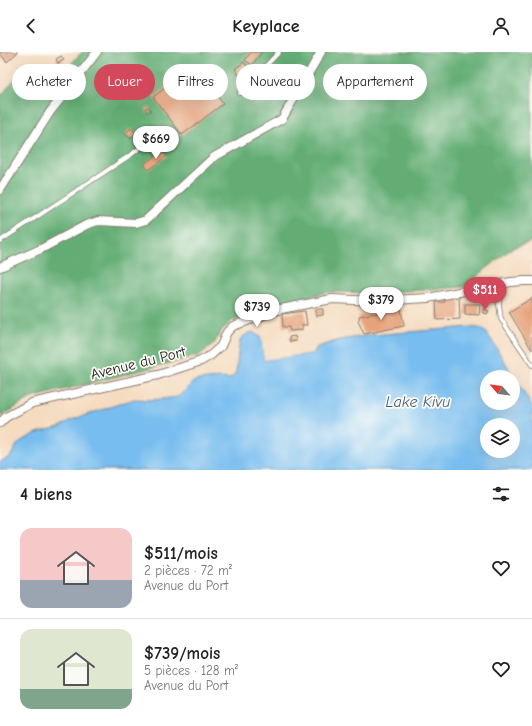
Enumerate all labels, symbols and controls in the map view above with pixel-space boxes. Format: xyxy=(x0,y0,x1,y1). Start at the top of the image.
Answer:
icon: back xyxy=(20,15,42,37)
icon: person xyxy=(490,15,512,37)
text: Keyplace xyxy=(232,16,300,37)
chip: Acheter xyxy=(12,64,86,100)
chip: Louer xyxy=(94,64,155,100)
chip: Filtres xyxy=(163,64,228,100)
chip: Nouveau xyxy=(236,64,315,100)
chip: Appartement xyxy=(323,64,427,100)
pin: $669 xyxy=(132,126,180,160)
text: $669 xyxy=(142,131,170,146)
pin: $511 xyxy=(461,277,509,311)
text: $511 xyxy=(473,282,497,297)
pin: $379 xyxy=(357,287,405,321)
text: $379 xyxy=(368,292,394,307)
pin: $739 xyxy=(233,294,281,328)
text: $739 xyxy=(244,299,270,314)
street label: Avenue du Port xyxy=(89,342,188,383)
north arrow xyxy=(480,370,520,410)
map controls xyxy=(480,370,520,458)
water label: Lake Kivu xyxy=(386,393,450,411)
button: layers xyxy=(480,418,520,458)
icon: filters xyxy=(490,483,512,505)
text: 4 biens xyxy=(20,485,72,504)
icon: home xyxy=(52,544,100,592)
text: $511/mois xyxy=(144,544,218,563)
icon: heart xyxy=(490,557,512,579)
text: 2 pièces · 72 m² xyxy=(144,563,232,578)
text: Avenue du Port xyxy=(144,578,228,593)
text: $739/mois xyxy=(144,644,220,663)
icon: home xyxy=(52,645,100,693)
icon: heart xyxy=(490,658,512,680)
text: 5 pièces · 128 m² xyxy=(144,663,238,678)
text: Avenue du Port xyxy=(144,678,228,693)

